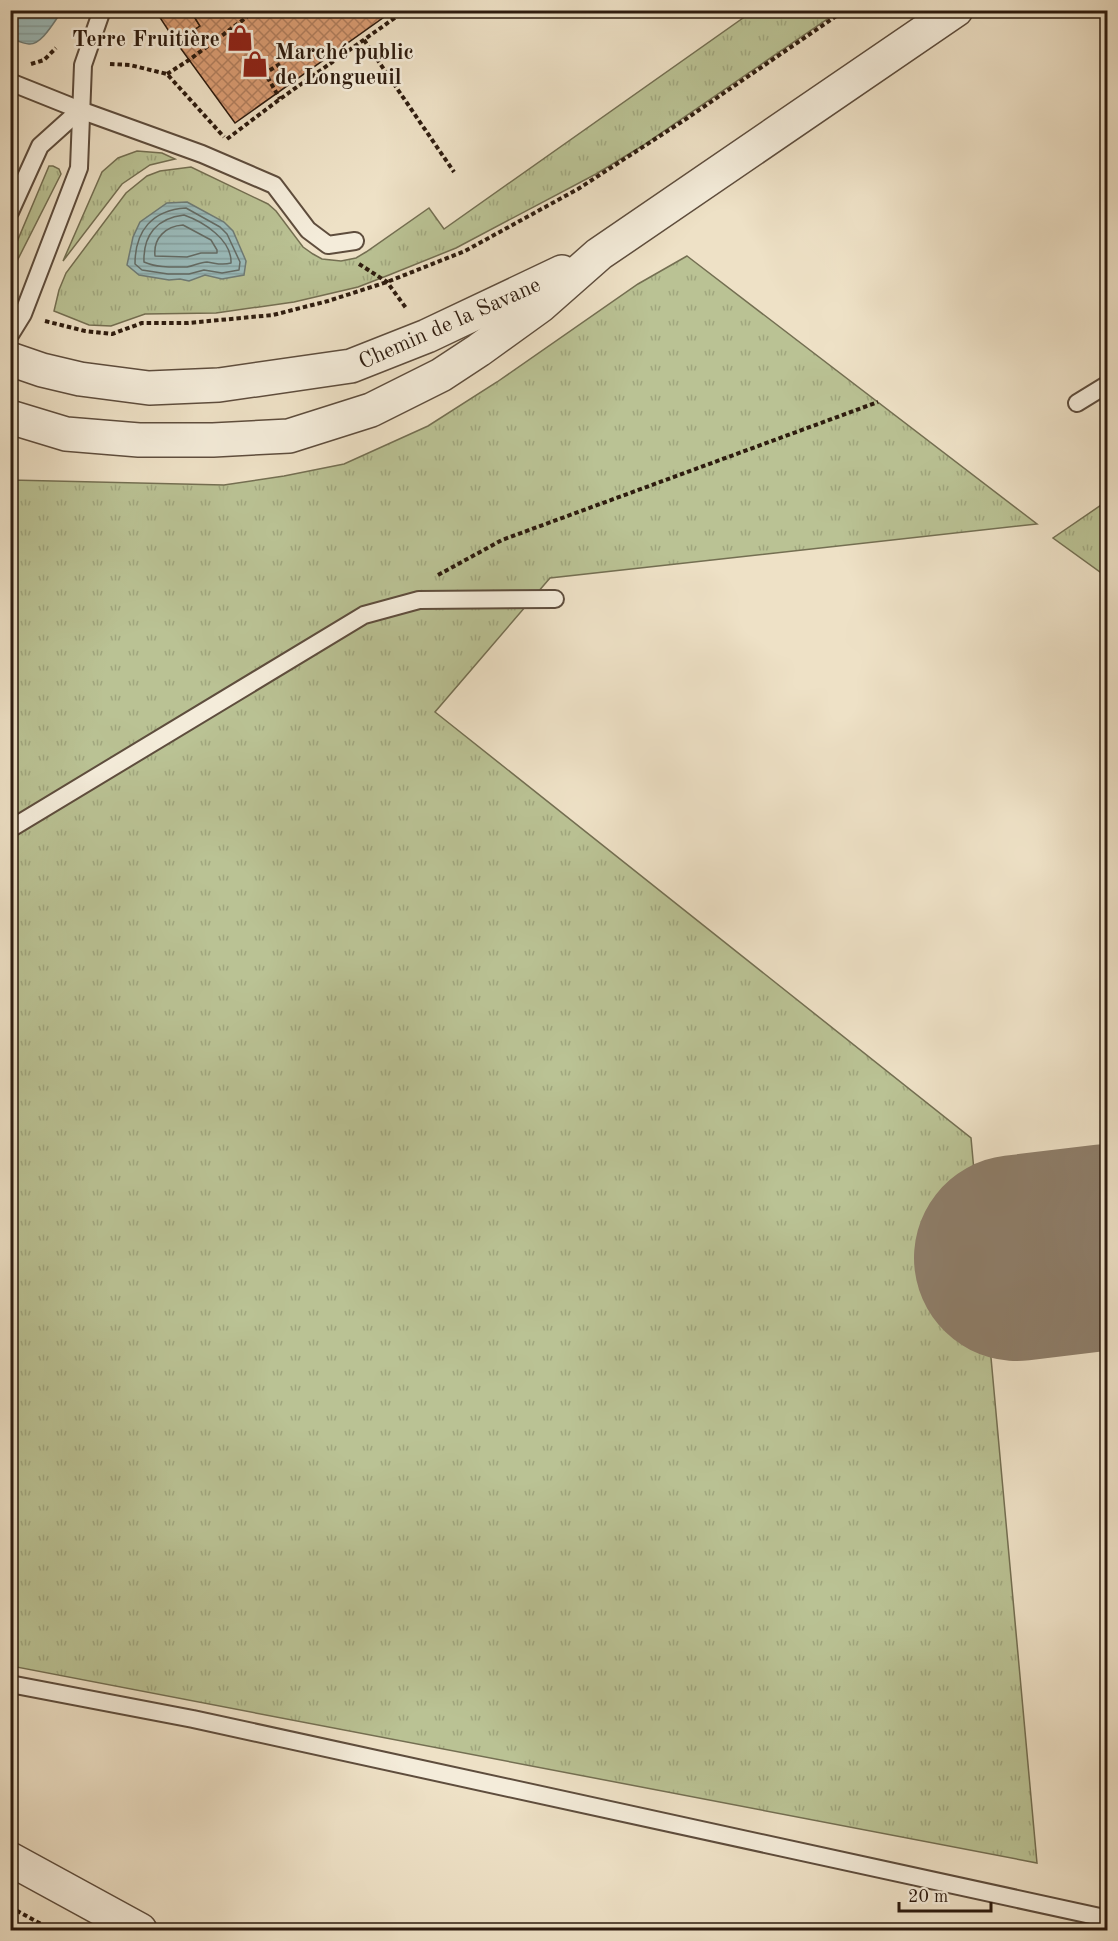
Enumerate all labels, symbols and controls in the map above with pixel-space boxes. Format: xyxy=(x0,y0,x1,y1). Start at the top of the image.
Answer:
shop icon: Terre Fruitière xyxy=(225,23,255,53)
place label: Terre Fruitière xyxy=(72,29,220,51)
place label: Marché public de Longueuil xyxy=(275,42,414,89)
shop icon: Marché public de Longueuil xyxy=(240,49,270,79)
street label: Chemin de la Savane xyxy=(356,274,544,374)
scale bar xyxy=(899,1875,990,1913)
text: 20 m xyxy=(908,1888,948,1906)

